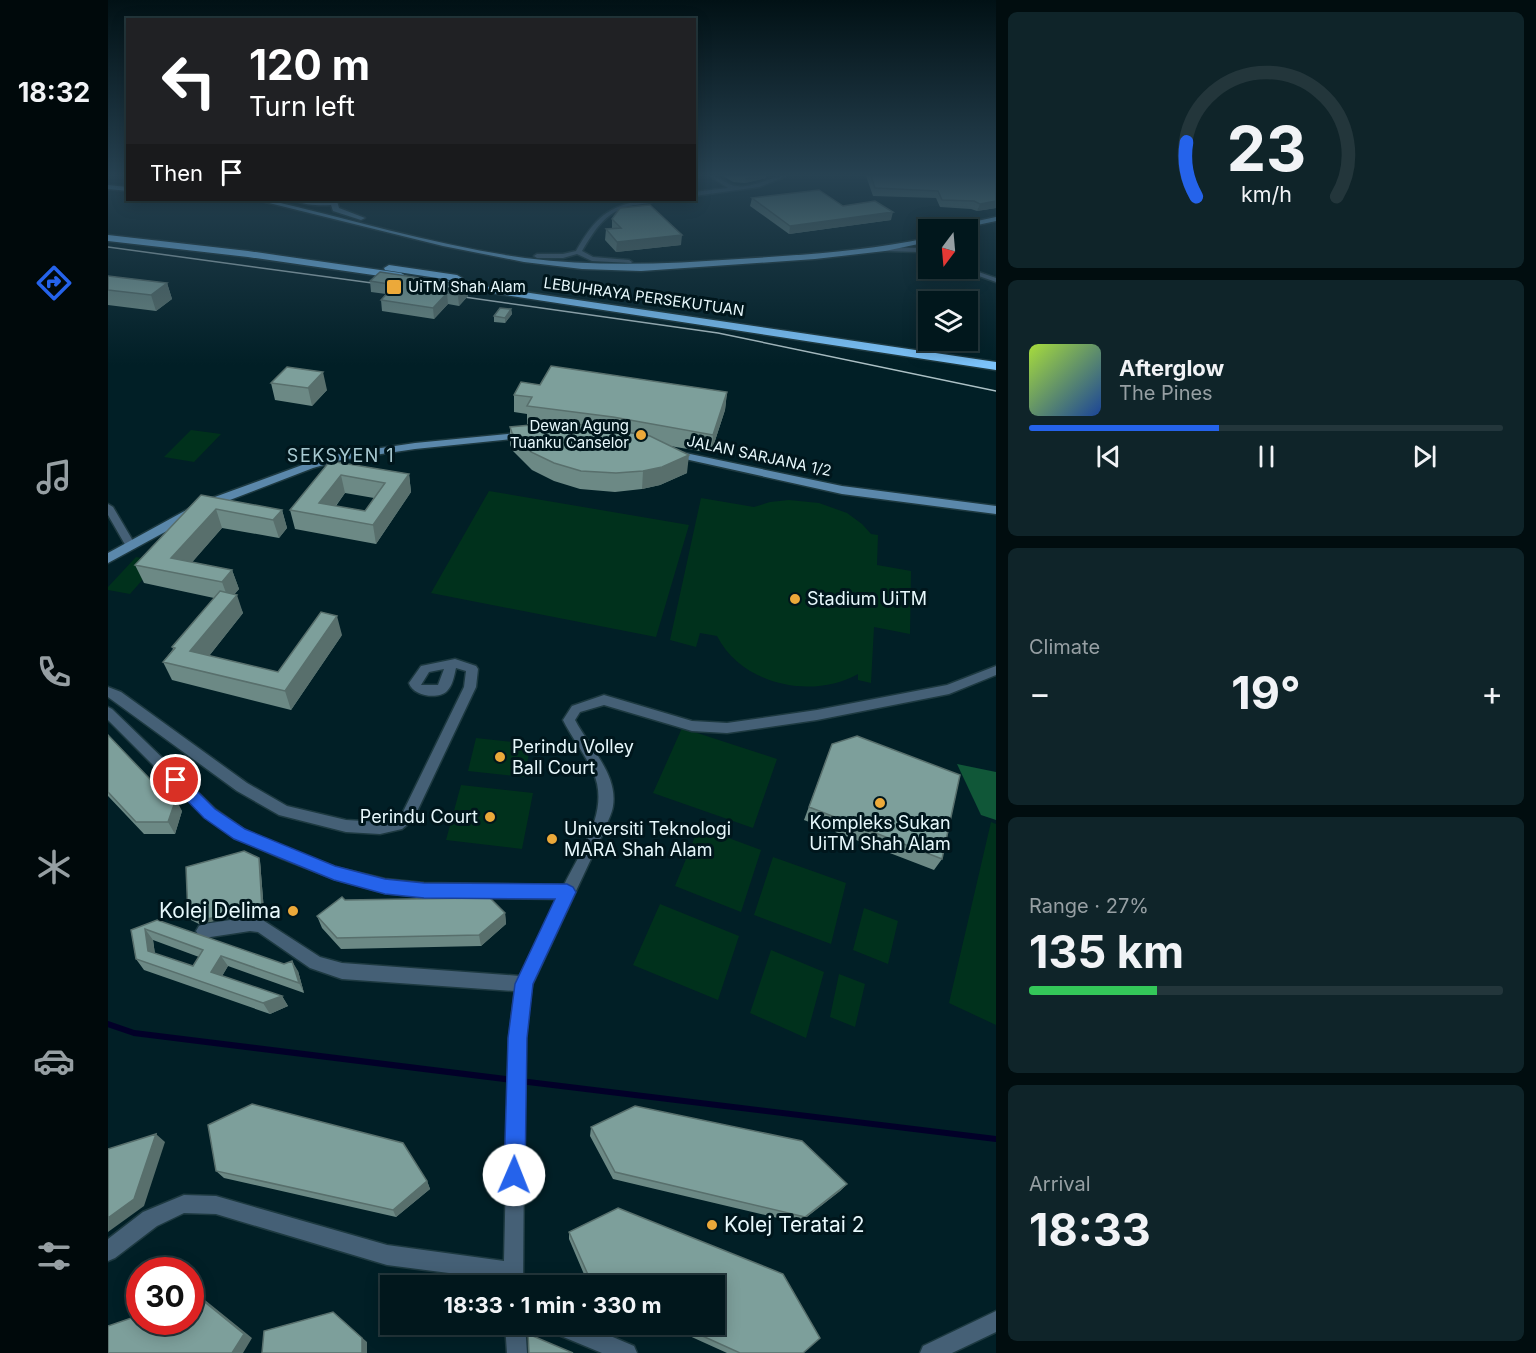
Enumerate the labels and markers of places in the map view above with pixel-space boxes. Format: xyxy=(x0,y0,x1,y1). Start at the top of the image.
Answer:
place label: UiTM Shah Alam xyxy=(408,277,526,296)
marker: UiTM Shah Alam xyxy=(385,278,403,296)
place label: Dewan Agung Tuanku Canselor xyxy=(510,416,629,452)
marker: Dewan Agung Tuanku Canselor xyxy=(634,428,648,442)
place label: Stadium UiTM xyxy=(807,588,927,609)
marker: Stadium UiTM xyxy=(788,592,802,606)
place label: Perindu Volley Ball Court xyxy=(512,736,634,778)
marker: Perindu Volley Ball Court xyxy=(493,750,507,764)
pin xyxy=(150,754,201,805)
marker: Kompleks Sukan UiTM Shah Alam xyxy=(873,796,887,810)
place label: Perindu Court xyxy=(360,806,478,827)
marker: Perindu Court xyxy=(483,810,497,824)
place label: Kompleks Sukan UiTM Shah Alam xyxy=(809,812,951,854)
place label: Universiti Teknologi MARA Shah Alam xyxy=(564,818,731,860)
marker: Universiti Teknologi MARA Shah Alam xyxy=(545,832,559,846)
place label: Kolej Delima xyxy=(159,898,281,923)
marker: Kolej Delima xyxy=(286,904,300,918)
place label: Kolej Teratai 2 xyxy=(724,1212,865,1237)
marker: Kolej Teratai 2 xyxy=(705,1218,719,1232)

